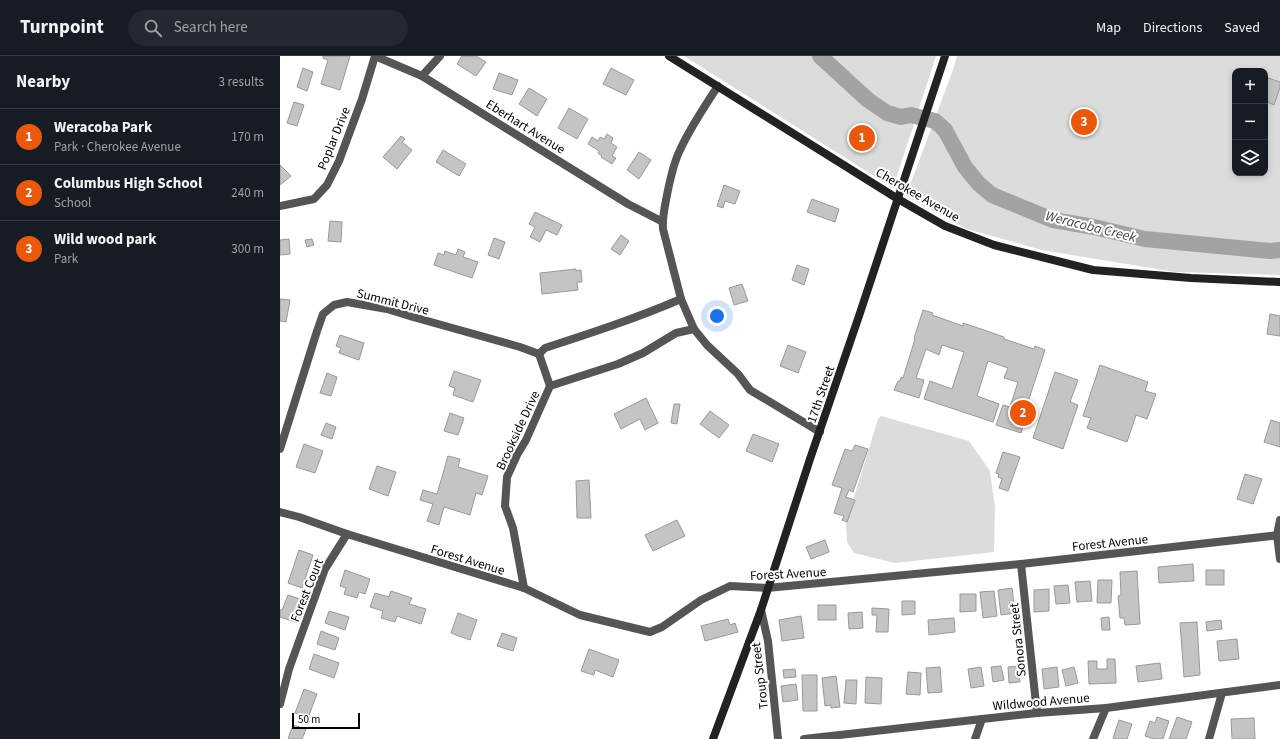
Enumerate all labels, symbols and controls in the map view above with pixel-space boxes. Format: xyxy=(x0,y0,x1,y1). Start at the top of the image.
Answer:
search box xyxy=(128,10,408,46)
text: Turnpoint xyxy=(20,14,104,41)
icon: search xyxy=(142,17,164,39)
text: Search here xyxy=(174,17,248,38)
text: Map xyxy=(1096,18,1121,38)
text: Directions xyxy=(1143,18,1202,38)
text: Saved xyxy=(1224,18,1260,38)
map controls xyxy=(1232,68,1268,176)
button: + xyxy=(1232,68,1268,104)
text: Nearby xyxy=(16,70,70,94)
text: 3 results xyxy=(219,73,264,91)
street label: Eberhart Avenue xyxy=(482,95,568,158)
street label: Poplar Drive xyxy=(313,104,355,173)
button: − xyxy=(1232,104,1268,140)
pin: 3 xyxy=(1071,107,1097,137)
text: Weracoba Park xyxy=(54,117,152,138)
pin: 1 xyxy=(849,123,875,153)
text: 1 xyxy=(26,128,32,146)
text: 170 m xyxy=(231,128,264,146)
text: Park · Cherokee Avenue xyxy=(54,138,181,156)
button: layers xyxy=(1232,140,1268,176)
street label: Cherokee Avenue xyxy=(872,164,963,226)
text: Columbus High School xyxy=(54,173,202,194)
text: 2 xyxy=(26,184,32,202)
text: 240 m xyxy=(231,184,264,202)
text: School xyxy=(54,194,91,212)
water label: Weracoba Creek xyxy=(1043,206,1138,248)
text: Wild wood park xyxy=(54,229,157,250)
text: 3 xyxy=(26,240,32,258)
text: 300 m xyxy=(231,240,264,258)
text: Park xyxy=(54,250,78,268)
street label: Summit Drive xyxy=(355,284,431,320)
your location xyxy=(707,306,727,326)
street label: 17th Street xyxy=(803,363,839,425)
street label: Brookside Drive xyxy=(492,388,544,473)
pin: 2 xyxy=(1010,398,1036,428)
street label: Forest Avenue xyxy=(1071,530,1149,556)
street label: Forest Avenue xyxy=(429,540,507,580)
street label: Forest Court xyxy=(286,556,328,625)
street label: Forest Avenue xyxy=(749,563,827,585)
street label: Sonora Street xyxy=(1005,602,1031,678)
street label: Troup Street xyxy=(747,641,773,710)
street label: Wildwood Avenue xyxy=(992,689,1090,715)
scale bar xyxy=(292,711,360,730)
text: 50 m xyxy=(298,712,320,727)

